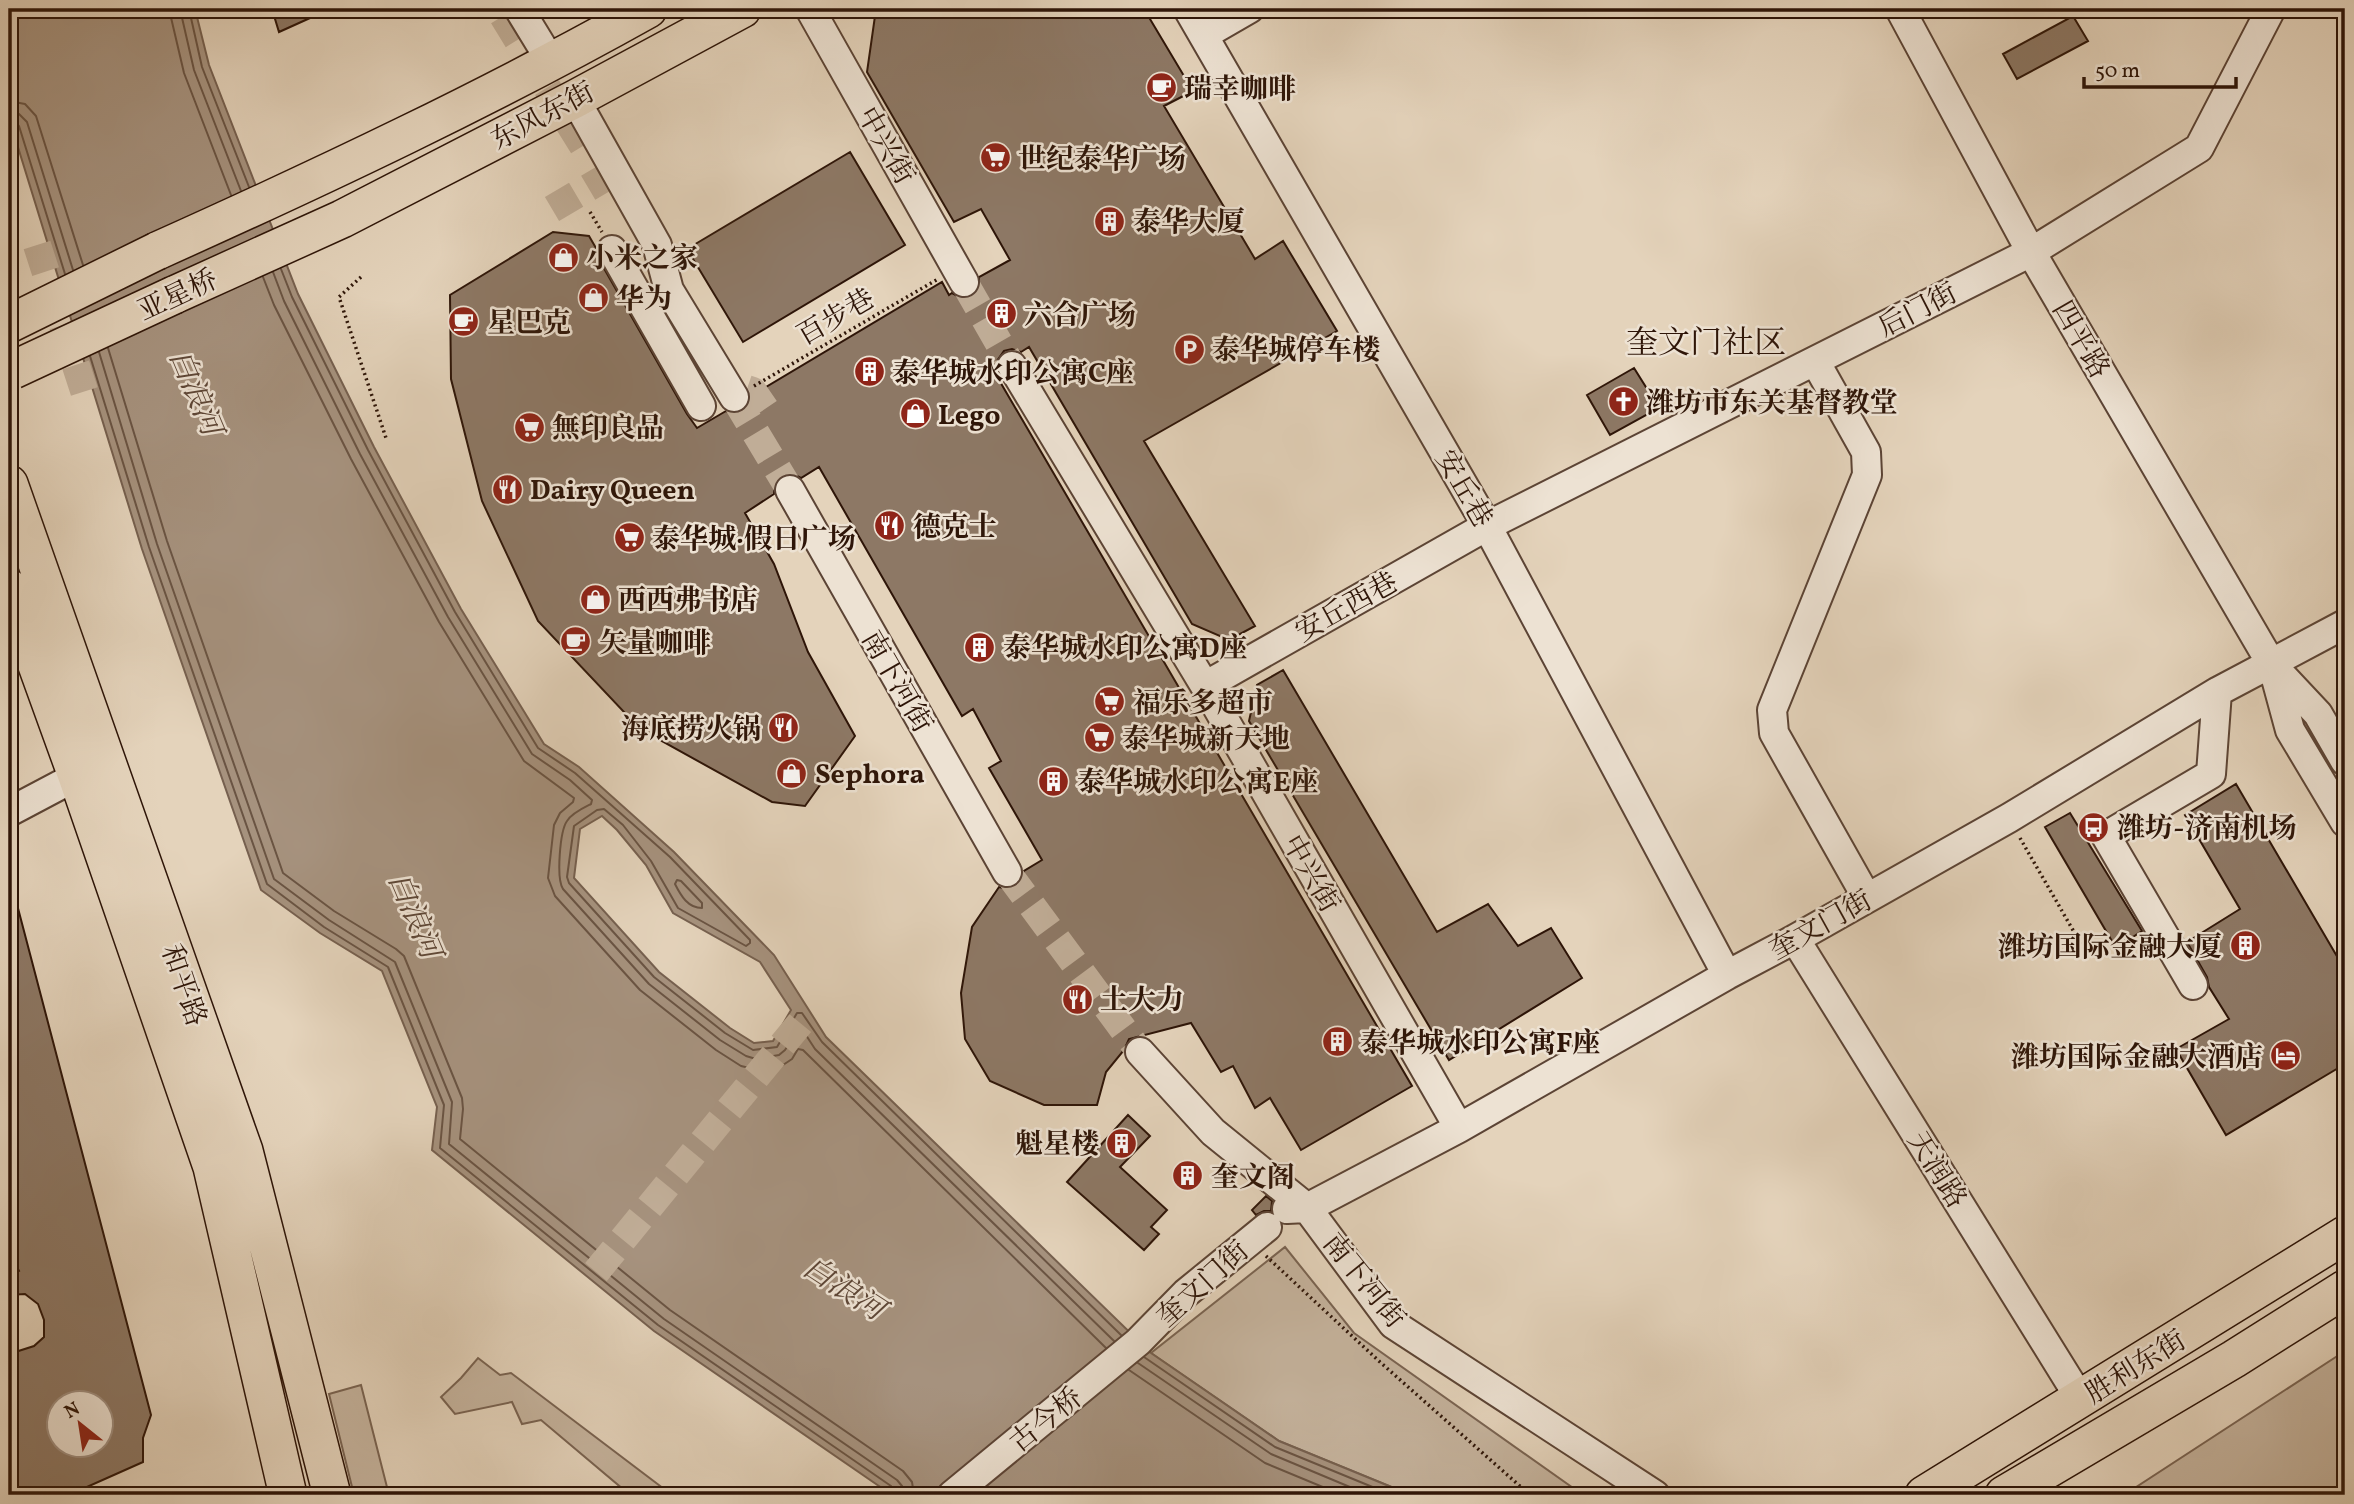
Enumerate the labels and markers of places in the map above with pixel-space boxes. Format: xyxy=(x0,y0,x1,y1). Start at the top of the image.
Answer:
cafe icon: 瑞幸咖啡 xyxy=(1144,71,1178,105)
place label: 瑞幸咖啡 xyxy=(1184,71,1296,110)
supermarket icon: 世纪泰华广场 xyxy=(978,141,1012,175)
place label: 世纪泰华广场 xyxy=(1018,141,1186,180)
building icon: 泰华大厦 xyxy=(1093,204,1127,238)
place label: 泰华大厦 xyxy=(1133,204,1245,243)
shop icon: 小米之家 xyxy=(546,240,580,274)
place label: 小米之家 xyxy=(586,240,698,279)
shop icon: 华为 xyxy=(576,281,610,315)
place label: 华为 xyxy=(616,281,672,320)
building icon: 六合广场 xyxy=(984,297,1018,331)
place label: 六合广场 xyxy=(1024,297,1136,336)
cafe icon: 星巴克 xyxy=(447,305,481,339)
place label: 星巴克 xyxy=(487,305,571,344)
parking icon: 泰华城停车楼 xyxy=(1172,332,1206,366)
place label: 泰华城停车楼 xyxy=(1212,332,1380,371)
building icon: 泰华城水印公寓C座 xyxy=(852,355,886,389)
place label: 泰华城水印公寓C座 xyxy=(892,355,1134,394)
church icon: 潍坊市东关基督教堂 xyxy=(1606,385,1640,419)
place label: 潍坊市东关基督教堂 xyxy=(1646,385,1898,424)
shop icon: Lego xyxy=(898,397,932,431)
place label: Lego xyxy=(938,397,1001,436)
supermarket icon: 無印良品 xyxy=(512,410,546,444)
place label: 無印良品 xyxy=(552,410,664,449)
restaurant icon: Dairy Queen xyxy=(490,472,524,506)
place label: Dairy Queen xyxy=(530,472,695,511)
restaurant icon: 德克士 xyxy=(873,509,907,543)
place label: 德克士 xyxy=(913,509,997,548)
supermarket icon: 泰华城·假日广场 xyxy=(612,521,646,555)
place label: 泰华城·假日广场 xyxy=(652,521,856,560)
shop icon: 西西弗书店 xyxy=(578,582,612,616)
place label: 西西弗书店 xyxy=(618,582,758,621)
cafe icon: 矢量咖啡 xyxy=(559,625,593,659)
place label: 矢量咖啡 xyxy=(599,625,711,664)
building icon: 泰华城水印公寓D座 xyxy=(963,630,997,664)
place label: 泰华城水印公寓D座 xyxy=(1003,630,1248,669)
supermarket icon: 福乐多超市 xyxy=(1093,685,1127,719)
place label: 福乐多超市 xyxy=(1133,685,1273,724)
place label: 海底捞火锅 xyxy=(621,711,761,750)
restaurant icon: 海底捞火锅 xyxy=(767,711,801,745)
supermarket icon: 泰华城新天地 xyxy=(1082,721,1116,755)
place label: 泰华城新天地 xyxy=(1122,721,1290,760)
shop icon: Sephora xyxy=(775,756,809,790)
place label: Sephora xyxy=(815,756,925,795)
building icon: 泰华城水印公寓E座 xyxy=(1037,764,1071,798)
place label: 泰华城水印公寓E座 xyxy=(1077,764,1319,803)
bus stop icon: 潍坊-济南机场 xyxy=(2077,810,2111,844)
place label: 潍坊-济南机场 xyxy=(2117,810,2297,849)
place label: 潍坊国际金融大厦 xyxy=(1998,929,2222,968)
building icon: 潍坊国际金融大厦 xyxy=(2228,929,2262,963)
restaurant icon: 土大力 xyxy=(1060,982,1094,1016)
place label: 土大力 xyxy=(1100,982,1184,1021)
building icon: 泰华城水印公寓F座 xyxy=(1320,1025,1354,1059)
place label: 泰华城水印公寓F座 xyxy=(1360,1025,1601,1064)
place label: 潍坊国际金融大酒店 xyxy=(2011,1039,2263,1078)
hotel icon: 潍坊国际金融大酒店 xyxy=(2269,1039,2303,1073)
place label: 魁星楼 xyxy=(1015,1126,1099,1165)
building icon: 魁星楼 xyxy=(1105,1126,1139,1160)
building icon: 奎文阁 xyxy=(1171,1159,1205,1193)
place label: 奎文阁 xyxy=(1211,1159,1295,1198)

